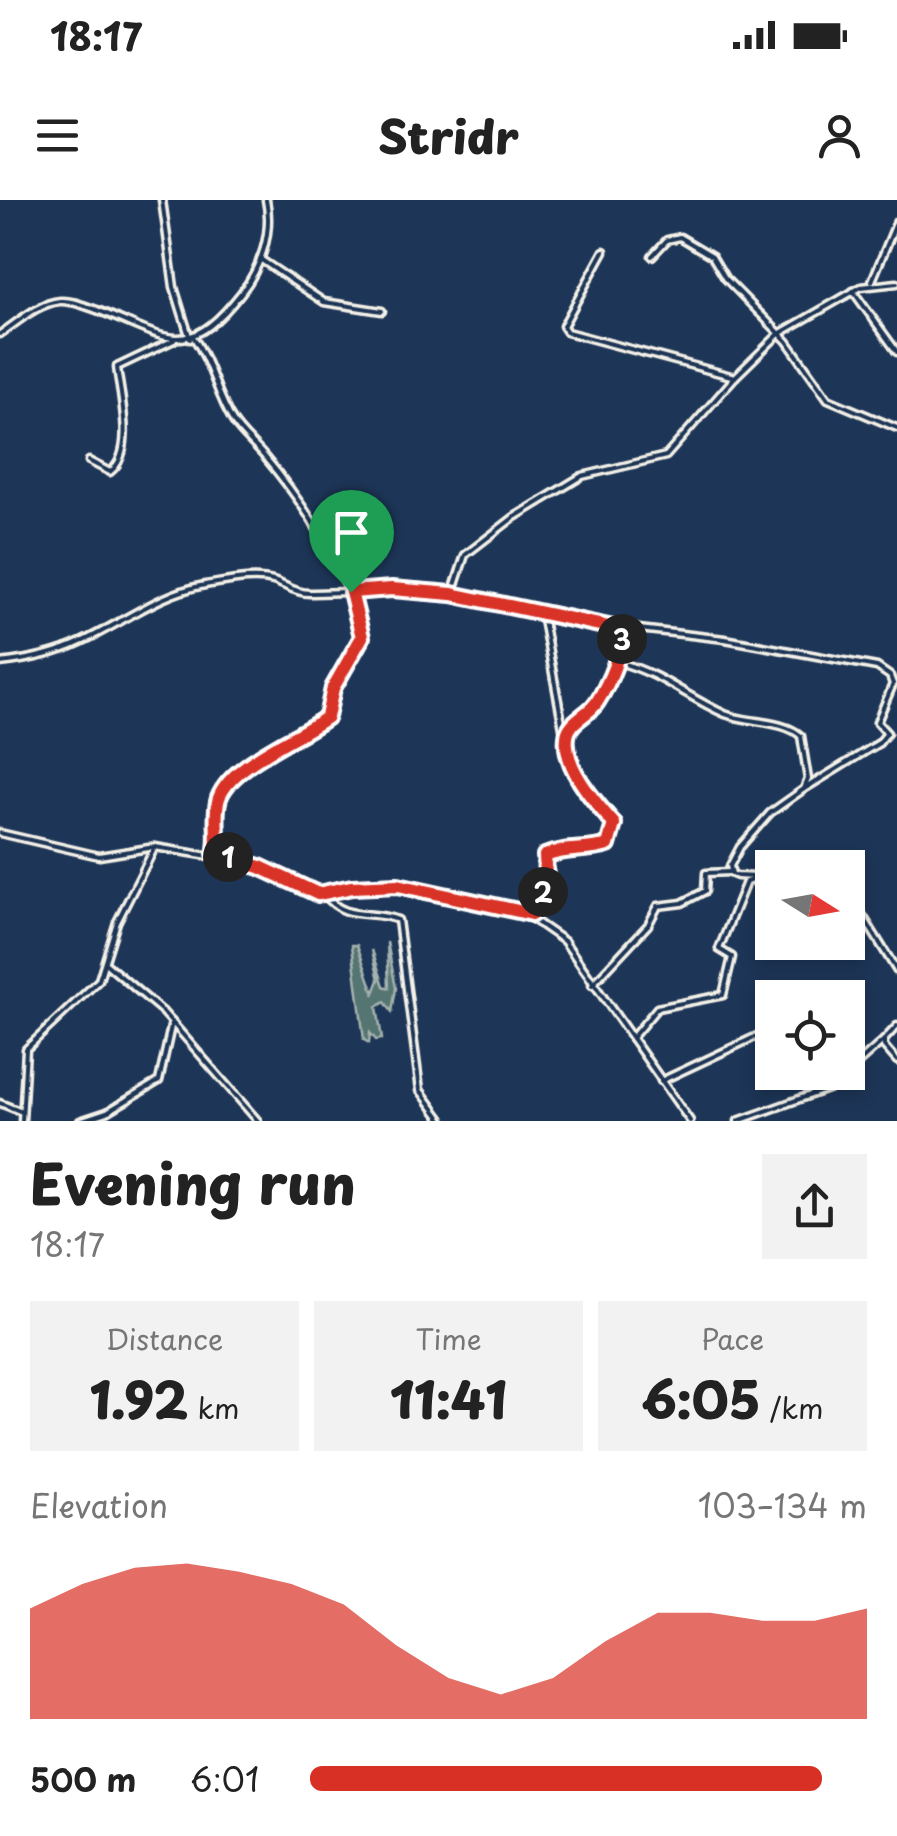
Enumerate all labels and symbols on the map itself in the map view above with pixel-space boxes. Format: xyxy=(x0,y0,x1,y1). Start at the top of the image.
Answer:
pin xyxy=(309,490,394,593)
pin: 3 xyxy=(597,614,647,664)
pin: 1 xyxy=(203,832,253,882)
north arrow xyxy=(755,850,865,960)
pin: 2 xyxy=(518,867,568,917)

